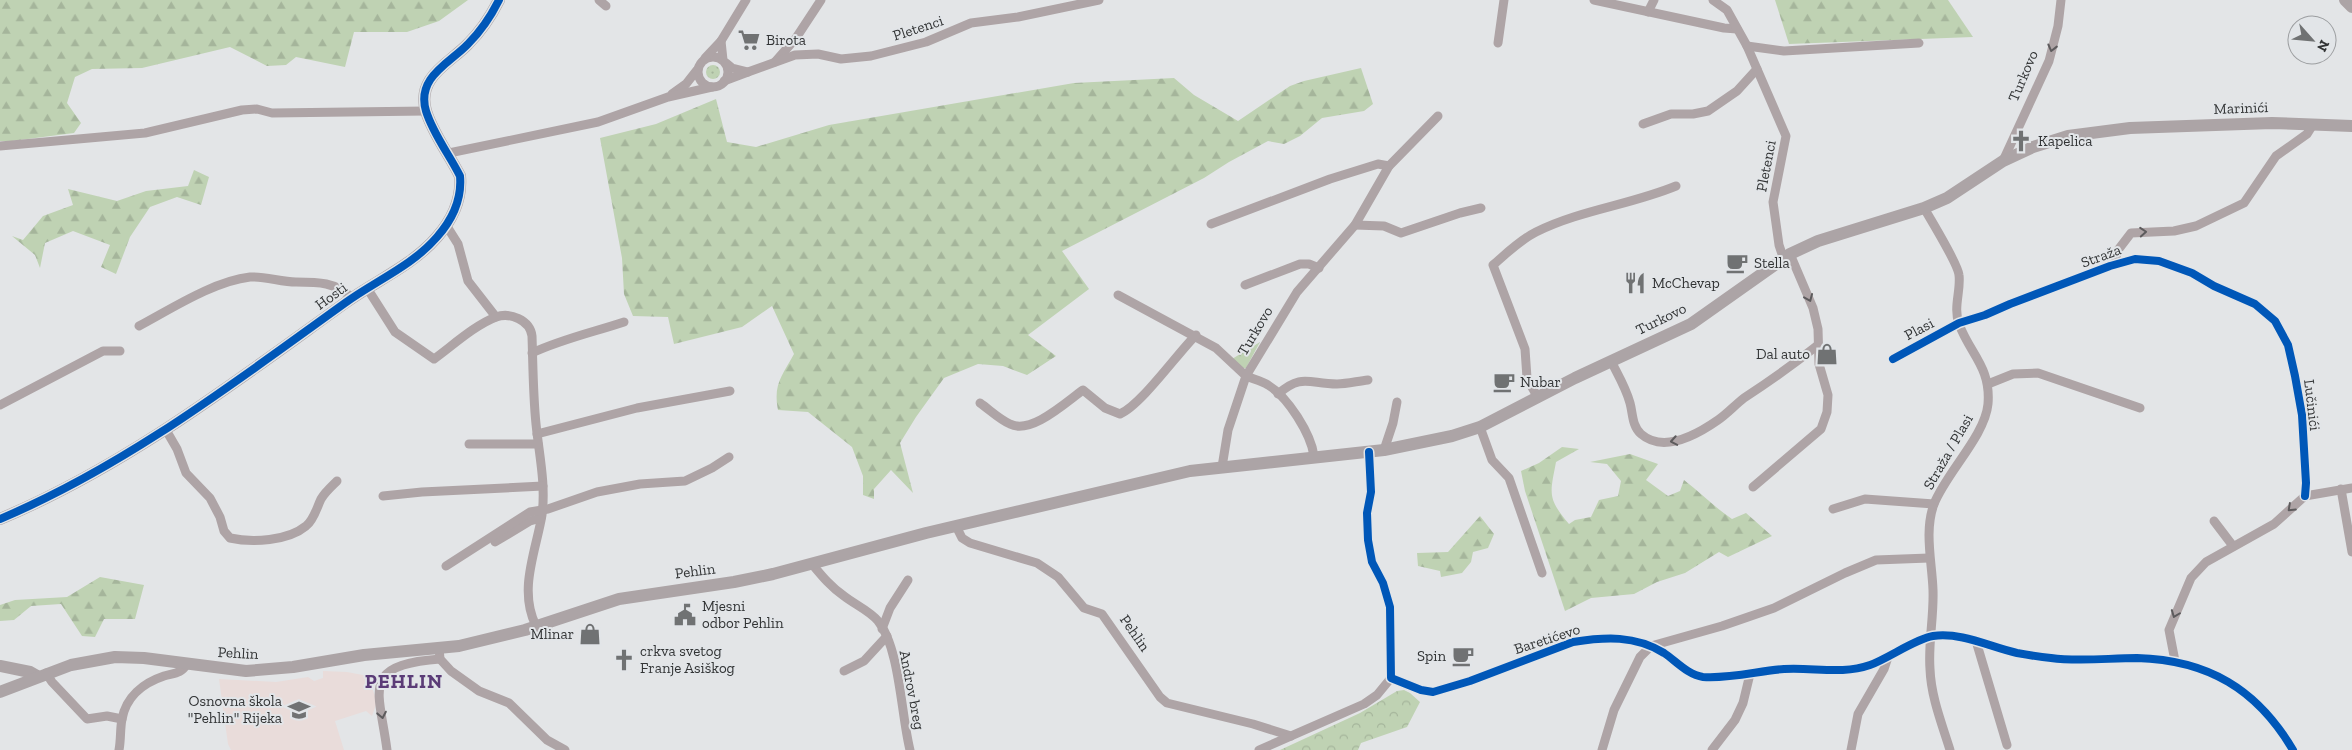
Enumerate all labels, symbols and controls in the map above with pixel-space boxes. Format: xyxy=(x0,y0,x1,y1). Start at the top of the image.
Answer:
street label: Pletenci xyxy=(890,11,946,45)
north arrow xyxy=(2287,15,2337,65)
supermarket icon: Birota xyxy=(736,27,762,53)
place label: Birota xyxy=(766,31,806,49)
text: N xyxy=(2313,37,2333,55)
one-way arrow xyxy=(2048,43,2058,51)
street label: Turkovo xyxy=(2004,47,2042,104)
street label: Marinići xyxy=(2213,98,2269,118)
church icon: Kapelica xyxy=(2008,128,2034,154)
place label: Kapelica xyxy=(2038,132,2093,150)
street label: Pletenci xyxy=(1752,139,1780,193)
one-way arrow xyxy=(2139,226,2147,237)
street label: Straža xyxy=(2079,240,2123,272)
cafe icon: Stella xyxy=(1724,250,1750,276)
place label: Stella xyxy=(1754,254,1790,272)
restaurant icon: McChevap xyxy=(1622,270,1648,296)
place label: McChevap xyxy=(1652,274,1720,292)
street label: Hosti xyxy=(312,278,350,314)
one-way arrow xyxy=(1802,293,1813,302)
street label: Turkovo xyxy=(1633,299,1689,339)
street label: Turkovo xyxy=(1233,303,1277,359)
street label: Plasi xyxy=(1901,314,1937,344)
shop icon: Dal auto xyxy=(1814,341,1840,367)
place label: Dal auto xyxy=(1756,345,1810,363)
cafe icon: Nubar xyxy=(1491,369,1517,395)
place label: Nubar xyxy=(1520,373,1561,391)
street label: Lučinići xyxy=(2300,378,2324,432)
street label: Straža / Plasi xyxy=(1919,411,1977,493)
one-way arrow xyxy=(1669,435,1678,445)
one-way arrow xyxy=(2288,502,2297,511)
street label: Pehlin xyxy=(674,560,717,582)
place label: Mjesni odbor Pehlin xyxy=(702,597,784,632)
public building icon: Mjesni odbor Pehlin xyxy=(672,602,698,628)
one-way arrow xyxy=(2171,609,2182,618)
street label: Pehlin xyxy=(1116,611,1154,655)
street label: Baretićevo xyxy=(1512,620,1582,658)
shop icon: Mlinar xyxy=(577,621,603,647)
place label: Mlinar xyxy=(530,625,574,643)
place label: crkva svetog Franje Asiškog xyxy=(640,642,735,677)
street label: Pehlin xyxy=(217,643,259,663)
cafe icon: Spin xyxy=(1450,643,1476,669)
church icon: crkva svetog Franje Asiškog xyxy=(611,647,637,673)
place label: Spin xyxy=(1417,647,1446,665)
street label: Androv breg xyxy=(895,649,929,731)
district label: PEHLIN xyxy=(365,669,443,693)
place label: Osnovna škola "Pehlin" Rijeka xyxy=(188,692,282,727)
school or university icon: Osnovna škola "Pehlin" Rijeka xyxy=(286,697,312,723)
one-way arrow xyxy=(376,711,386,720)

